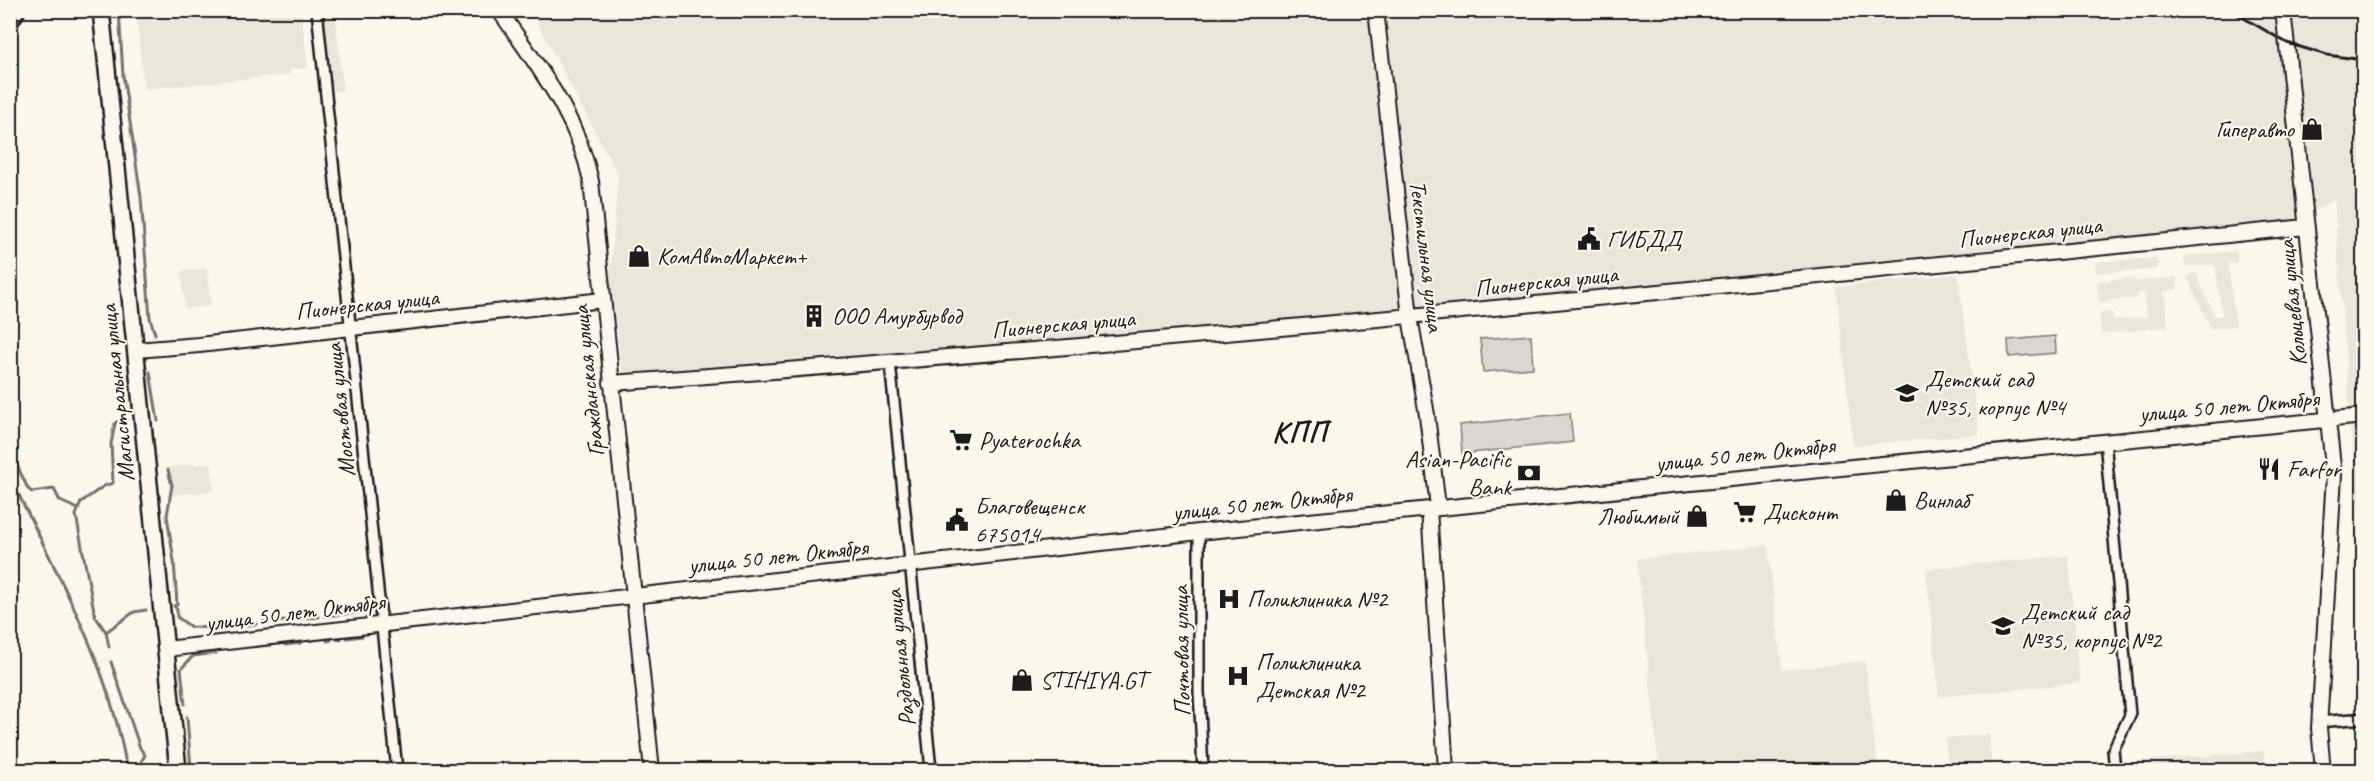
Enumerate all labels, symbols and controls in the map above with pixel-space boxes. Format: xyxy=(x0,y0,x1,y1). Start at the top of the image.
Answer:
place label: Гиперавто xyxy=(2216,114,2296,144)
shop icon: Гиперавто xyxy=(2299,116,2325,142)
street label: Текстильная улица xyxy=(1403,179,1451,335)
street label: Пионерская улица xyxy=(1957,209,2104,254)
place label: ГИБДД xyxy=(1607,224,1684,254)
public building icon: ГИБДД xyxy=(1576,226,1602,252)
street label: Кольцевая улица xyxy=(2270,237,2314,368)
place label: КомАвтоМаркет+ xyxy=(657,241,808,271)
shop icon: КомАвтоМаркет+ xyxy=(626,243,652,269)
street label: Пионерская улица xyxy=(1473,258,1620,303)
street label: Пионерская улица xyxy=(294,281,441,326)
place label: ООО Амурбурвод xyxy=(832,301,965,331)
street label: Магистральная улица xyxy=(93,302,141,483)
street label: Гражданская улица xyxy=(565,302,611,458)
building icon: ООО Амурбурвод xyxy=(801,303,827,329)
street label: Пионерская улица xyxy=(990,303,1137,345)
street label: Мостовая улица xyxy=(318,340,362,478)
place label: Детский сад №35, корпус №4 xyxy=(1925,364,2068,422)
school or university icon: Детский сад №35, корпус №4 xyxy=(1894,380,1920,406)
street label: улица 50 лет Октября xyxy=(2136,383,2322,429)
district label: КПП xyxy=(1272,413,1332,451)
place label: Pyaterochka xyxy=(979,425,1082,455)
supermarket icon: Pyaterochka xyxy=(948,427,974,453)
street label: улица 50 лет Октября xyxy=(1652,429,1838,479)
place label: Asian-Pacific Bank xyxy=(1405,444,1513,502)
place label: Farfor xyxy=(2287,454,2343,484)
restaurant icon: Farfor xyxy=(2256,456,2282,482)
bank icon: Asian-Pacific Bank xyxy=(1516,460,1542,486)
street label: улица 50 лет Октября xyxy=(1169,478,1355,528)
place label: Винлаб xyxy=(1914,485,1974,515)
shop icon: Винлаб xyxy=(1883,487,1909,513)
place label: Благовещенск 675014 xyxy=(975,491,1086,549)
place label: Дисконт xyxy=(1763,497,1838,527)
supermarket icon: Дисконт xyxy=(1732,499,1758,525)
place label: Любимый xyxy=(1597,501,1681,531)
shop icon: Любимый xyxy=(1684,503,1710,529)
public building icon: Благовещенск 675014 xyxy=(944,507,970,533)
street label: улица 50 лет Октября xyxy=(685,531,871,581)
street label: Почтовая улица xyxy=(1165,584,1197,717)
place label: Поликлиника №2 xyxy=(1247,584,1389,614)
street label: улица 50 лет Октября xyxy=(202,586,388,638)
hospital icon: Поликлиника №2 xyxy=(1216,586,1242,612)
street label: Раздольная улица xyxy=(878,587,923,728)
place label: Детский сад №35, корпус №2 xyxy=(2021,597,2164,655)
school or university icon: Детский сад №35, корпус №2 xyxy=(1990,613,2016,639)
place label: Поликлиника Детская №2 xyxy=(1256,647,1367,705)
hospital icon: Поликлиника Детская №2 xyxy=(1225,663,1251,689)
place label: STIHIYA.GT xyxy=(1040,665,1152,695)
shop icon: STIHIYA.GT xyxy=(1009,667,1035,693)

